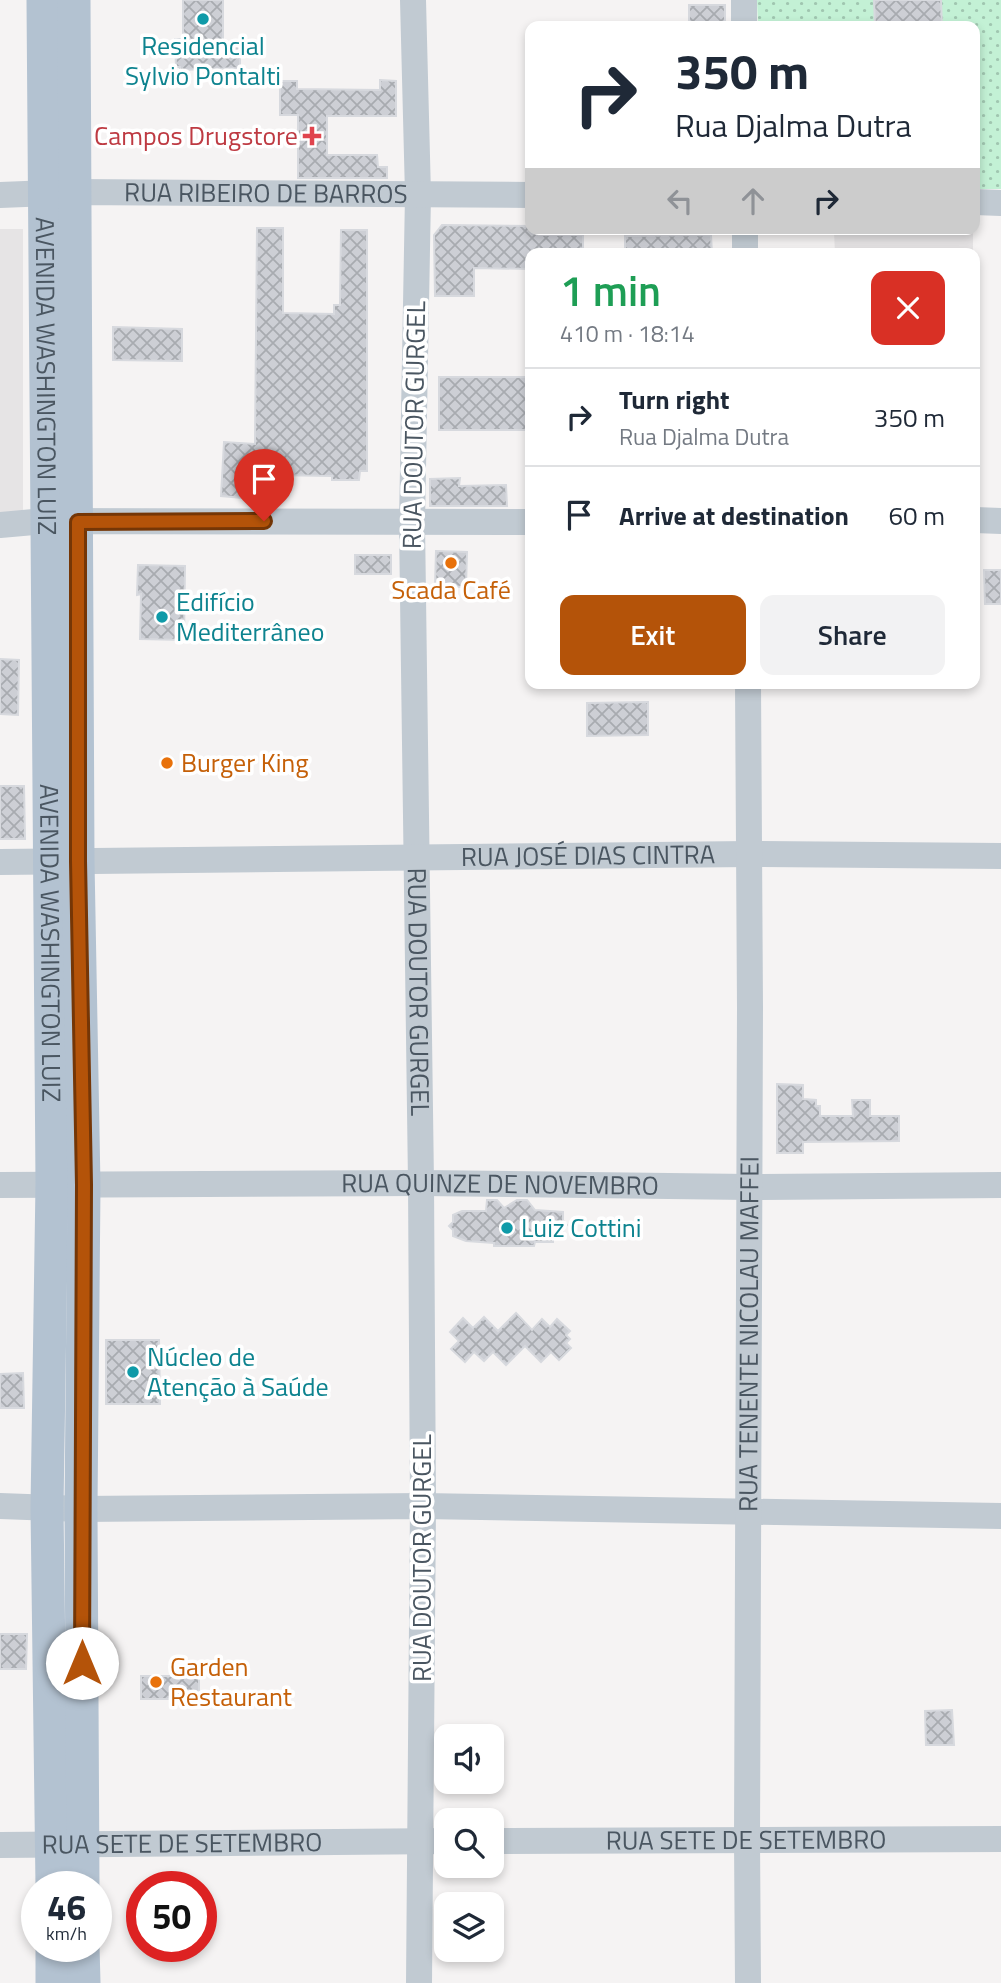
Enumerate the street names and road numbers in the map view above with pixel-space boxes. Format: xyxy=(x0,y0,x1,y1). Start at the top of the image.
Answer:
street label: RUA RIBEIRO DE BARROS xyxy=(124,172,408,213)
street label: AVENIDA WASHINGTON LUIZ xyxy=(26,217,67,535)
street label: RUA DOUTOR GURGEL xyxy=(392,300,435,549)
street label: AVENIDA WASHINGTON LUIZ xyxy=(30,784,71,1102)
street label: RUA JOSÉ DIAS CINTRA xyxy=(461,834,715,876)
street label: RUA DOUTOR GURGEL xyxy=(398,867,440,1117)
street label: RUA TENENTE NICOLAU MAFFEI xyxy=(728,1156,768,1512)
street label: RUA QUINZE DE NOVEMBRO xyxy=(341,1163,659,1205)
street label: RUA DOUTOR GURGEL xyxy=(402,1433,441,1682)
street label: RUA SETE DE SETEMBRO xyxy=(606,1819,886,1860)
street label: RUA SETE DE SETEMBRO xyxy=(41,1822,322,1864)

